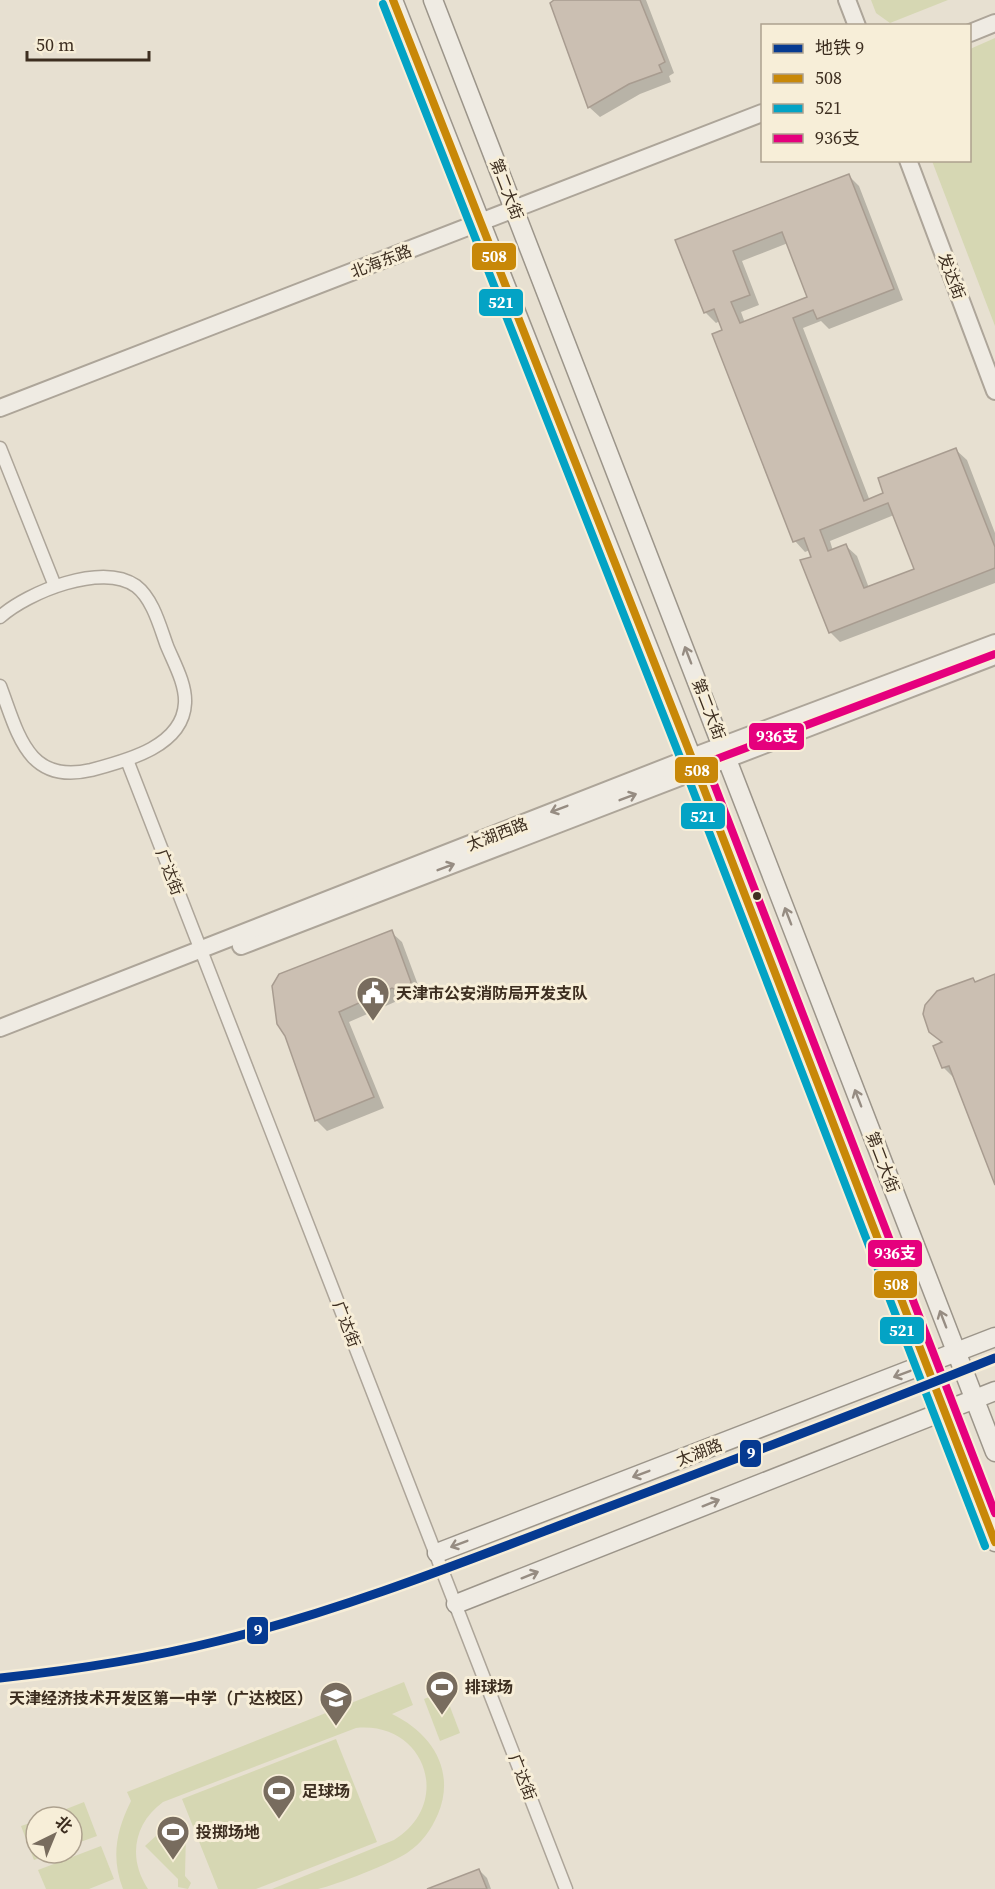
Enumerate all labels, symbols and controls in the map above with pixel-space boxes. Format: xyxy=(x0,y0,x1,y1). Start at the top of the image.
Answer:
scale bar xyxy=(27,24,148,62)
legend xyxy=(761,24,971,162)
text: 50 m xyxy=(36,32,74,57)
text: 地铁 9 xyxy=(815,35,864,60)
text: 508 xyxy=(815,65,842,90)
text: 521 xyxy=(815,95,842,120)
text: 936支 xyxy=(815,125,860,150)
street label: 第二大街 xyxy=(485,155,529,223)
street label: 北海东路 xyxy=(347,239,415,283)
line badge: 508 xyxy=(471,242,517,271)
text: 508 xyxy=(481,245,507,267)
street label: 发达街 xyxy=(933,250,971,302)
line badge: 521 xyxy=(478,288,524,317)
text: 521 xyxy=(488,291,514,313)
one-way arrow xyxy=(682,647,693,665)
street label: 第二大街 xyxy=(687,675,731,743)
line badge: 936支 xyxy=(748,722,805,751)
text: 936支 xyxy=(756,725,798,747)
line badge: 508 xyxy=(674,756,719,784)
text: 508 xyxy=(684,759,710,781)
one-way arrow xyxy=(618,791,637,802)
line badge: 521 xyxy=(680,802,726,830)
one-way arrow xyxy=(550,804,569,815)
text: 521 xyxy=(690,805,716,827)
street label: 太湖西路 xyxy=(463,812,531,856)
street label: 广达街 xyxy=(151,846,189,898)
one-way arrow xyxy=(436,861,455,872)
unlabelled marker xyxy=(751,890,763,902)
one-way arrow xyxy=(782,907,793,926)
public building icon: 天津市公安消防局开发支队 xyxy=(355,975,391,1022)
place label: 天津市公安消防局开发支队 xyxy=(396,982,588,1004)
one-way arrow xyxy=(852,1089,863,1108)
street label: 第二大街 xyxy=(861,1128,905,1196)
line badge: 936支 xyxy=(867,1239,923,1268)
text: 936支 xyxy=(874,1242,916,1264)
line badge: 508 xyxy=(873,1270,918,1299)
text: 508 xyxy=(883,1273,909,1295)
street label: 广达街 xyxy=(328,1298,366,1350)
one-way arrow xyxy=(937,1310,948,1329)
line badge: 521 xyxy=(879,1316,925,1345)
text: 521 xyxy=(889,1319,915,1341)
one-way arrow xyxy=(893,1369,911,1380)
street label: 太湖路 xyxy=(673,1433,725,1471)
line badge: 9 xyxy=(739,1439,762,1468)
text: 9 xyxy=(747,1442,756,1464)
one-way arrow xyxy=(632,1470,651,1481)
one-way arrow xyxy=(701,1497,720,1508)
one-way arrow xyxy=(450,1540,469,1551)
one-way arrow xyxy=(520,1569,538,1580)
line badge: 9 xyxy=(246,1616,269,1645)
text: 9 xyxy=(254,1619,263,1641)
sports icon: 排球场 xyxy=(424,1669,460,1716)
place label: 排球场 xyxy=(465,1676,513,1698)
school or university icon: 天津经济技术开发区第一中学（广达校区） xyxy=(318,1680,354,1727)
place label: 天津经济技术开发区第一中学（广达校区） xyxy=(9,1687,313,1709)
street label: 广达街 xyxy=(504,1751,542,1803)
sports icon: 足球场 xyxy=(261,1773,297,1820)
place label: 足球场 xyxy=(302,1780,350,1802)
north arrow xyxy=(24,1805,84,1865)
text: 北 xyxy=(51,1811,78,1838)
sports icon: 投掷场地 xyxy=(155,1814,191,1861)
place label: 投掷场地 xyxy=(196,1821,260,1843)

